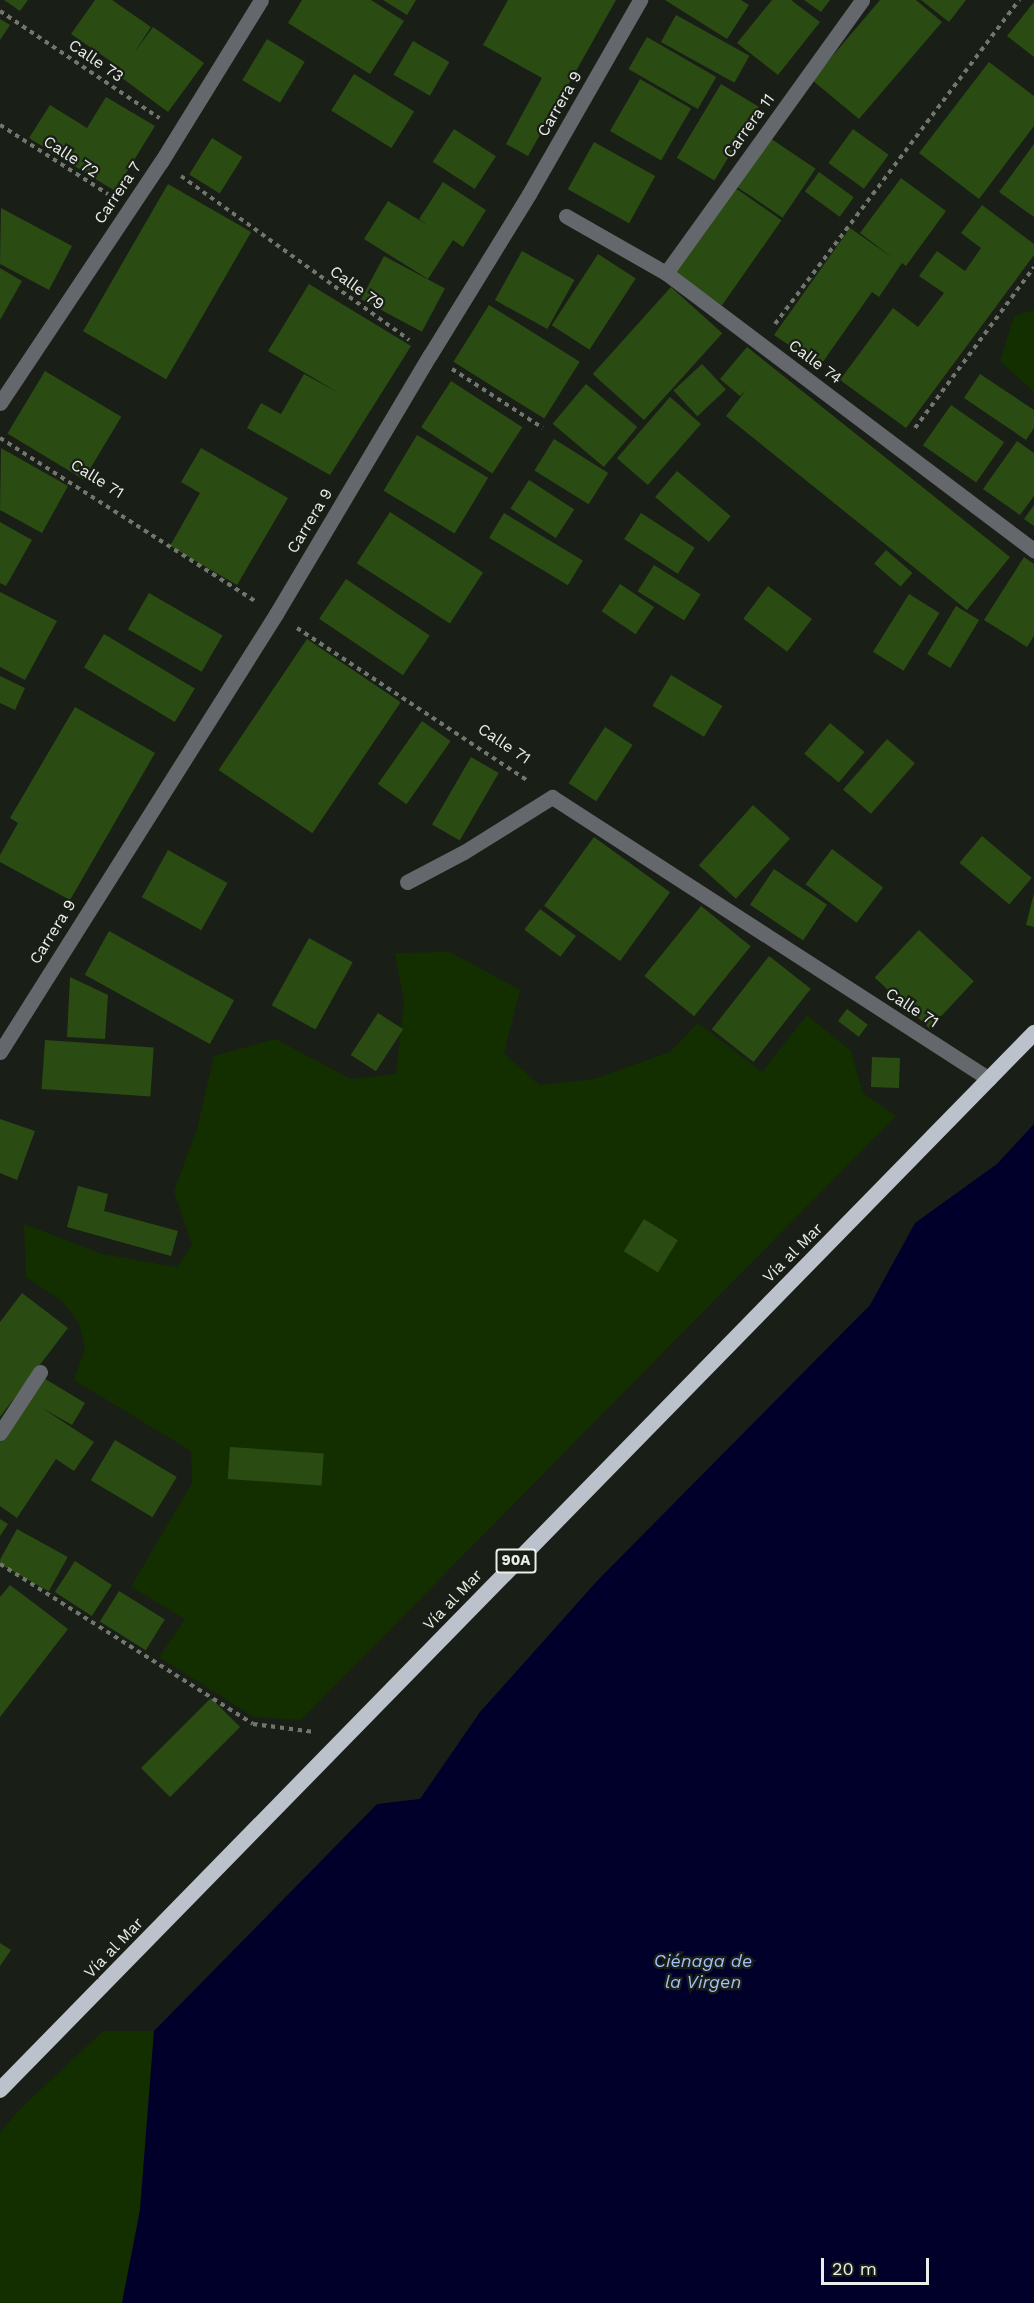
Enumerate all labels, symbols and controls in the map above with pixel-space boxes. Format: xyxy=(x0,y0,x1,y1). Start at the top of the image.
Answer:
street label: Calle 73 xyxy=(65,35,127,87)
street label: Carrera 9 xyxy=(533,68,587,140)
street label: Carrera 11 xyxy=(719,90,779,162)
street label: Calle 72 xyxy=(39,132,103,182)
street label: Carrera 7 xyxy=(90,158,146,228)
street label: Calle 79 xyxy=(326,262,388,314)
street label: Calle 74 xyxy=(784,336,846,388)
street label: Calle 71 xyxy=(67,455,127,503)
street label: Carrera 9 xyxy=(283,485,337,557)
street label: Calle 71 xyxy=(474,719,534,769)
street label: Carrera 9 xyxy=(26,896,80,968)
street label: Calle 71 xyxy=(882,984,942,1032)
street label: Vía al Mar xyxy=(759,1219,827,1287)
road number: 90A xyxy=(495,1549,537,1573)
street label: Vía al Mar xyxy=(419,1565,487,1635)
street label: Vía al Mar xyxy=(80,1913,148,1983)
water label: Ciénaga de la Virgen xyxy=(654,1951,752,1994)
scale bar xyxy=(824,2246,932,2284)
text: 20 m xyxy=(832,2258,877,2279)

